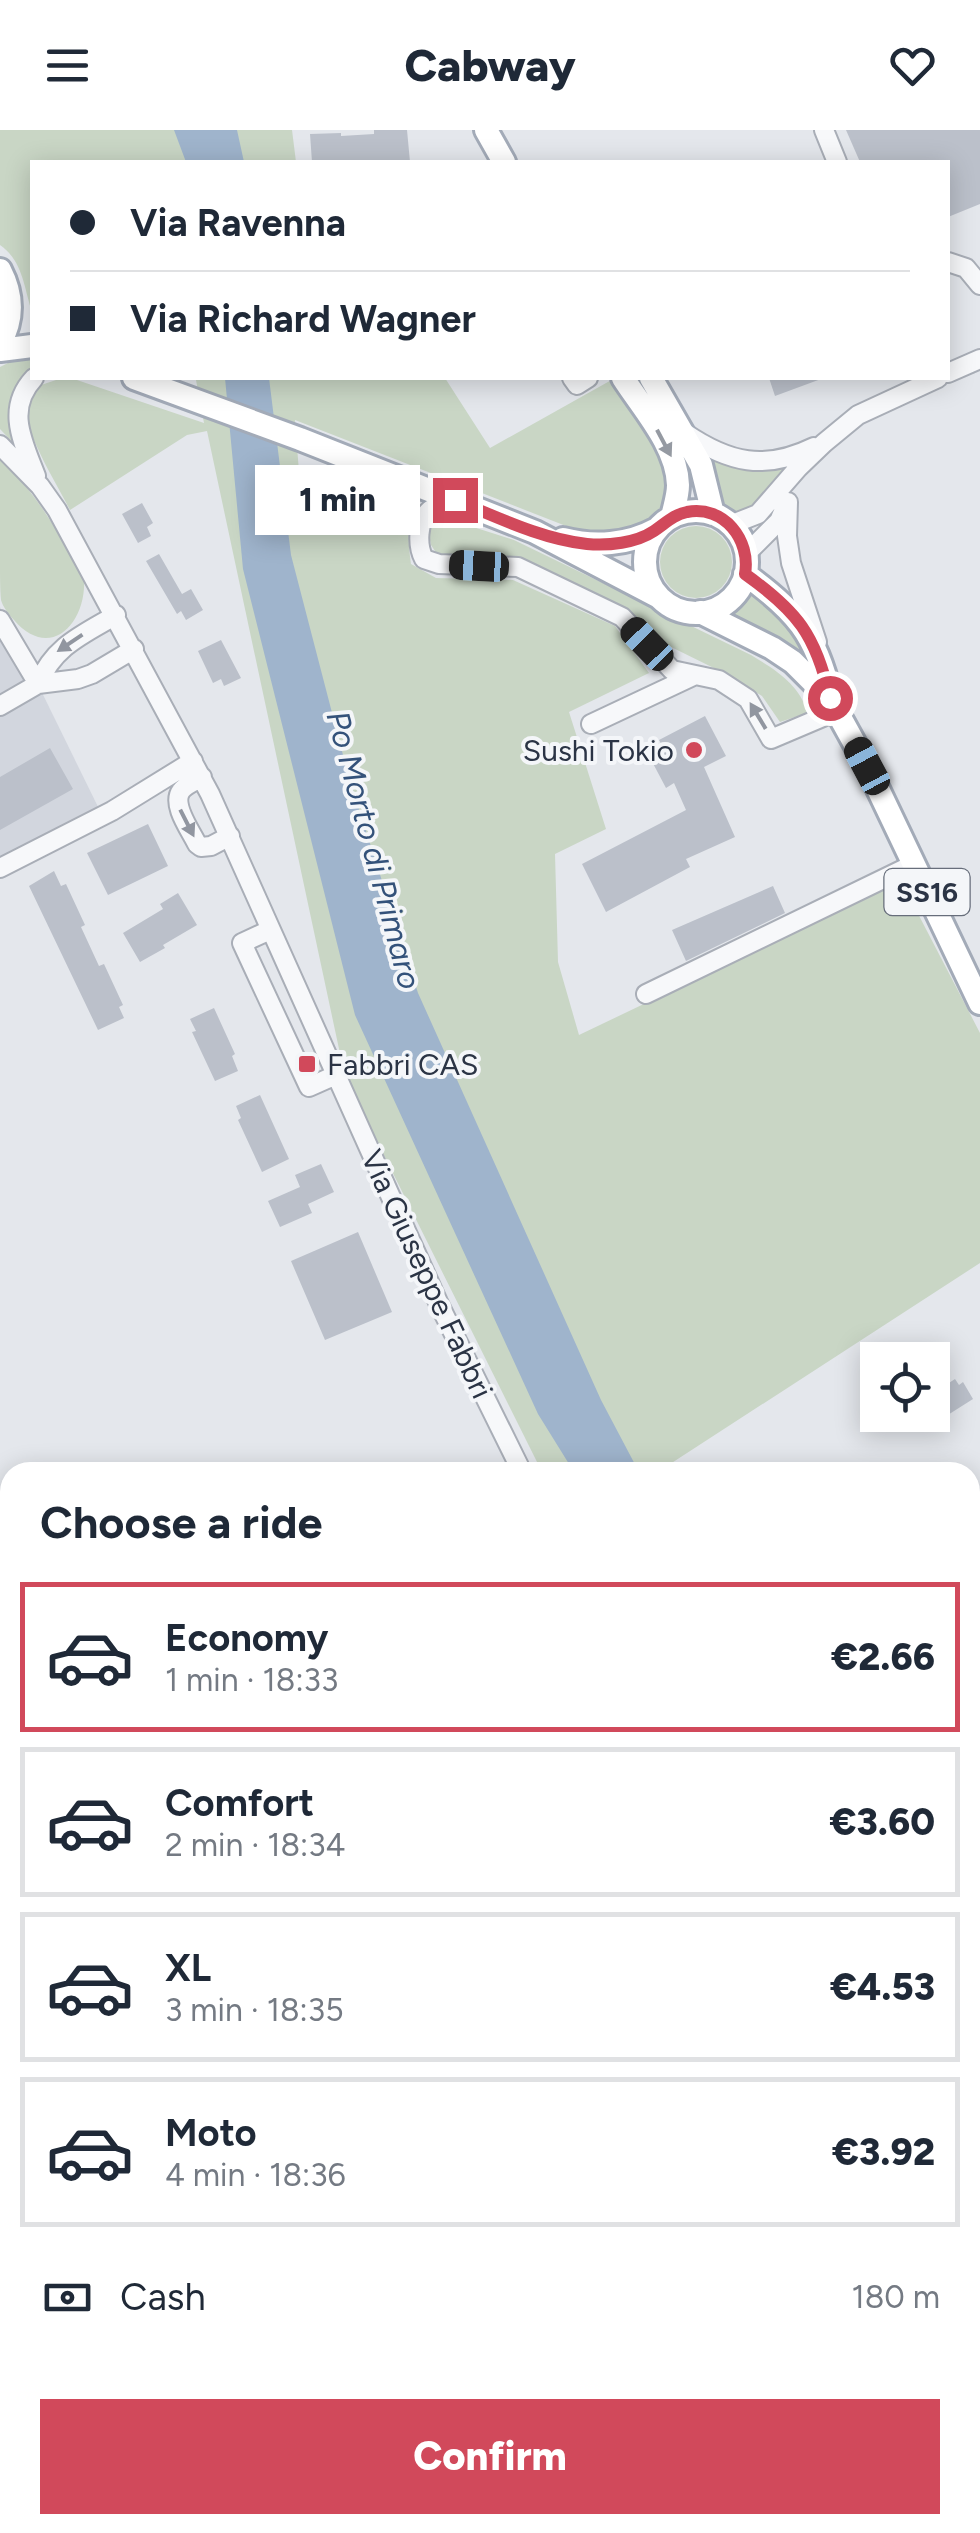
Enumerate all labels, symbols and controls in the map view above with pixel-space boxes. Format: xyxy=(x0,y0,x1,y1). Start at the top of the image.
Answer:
icon: menu xyxy=(40,38,95,93)
text: Cabway xyxy=(404,38,576,92)
icon: heart xyxy=(885,38,940,93)
text: Via Ravenna xyxy=(130,200,346,246)
text: Via Richard Wagner xyxy=(130,296,476,342)
one-way arrow xyxy=(655,429,672,458)
callout: 1 min xyxy=(255,465,420,535)
route end xyxy=(433,478,478,523)
text: 1 min xyxy=(299,481,376,519)
car xyxy=(448,549,510,583)
car xyxy=(615,612,679,676)
one-way arrow xyxy=(57,634,84,652)
route start xyxy=(808,676,853,721)
one-way arrow xyxy=(750,702,767,730)
water label: Po Morto di Primaro xyxy=(319,707,429,993)
place label: Sushi Tokio xyxy=(523,732,674,769)
car xyxy=(840,732,894,800)
marker: Sushi Tokio xyxy=(683,739,705,761)
one-way arrow xyxy=(178,809,195,838)
road number: SS16 xyxy=(884,869,970,915)
place label: Fabbri CAS xyxy=(327,1046,478,1083)
marker: Fabbri CAS xyxy=(296,1053,318,1075)
street label: Via Giuseppe Fabbri xyxy=(353,1144,501,1404)
map controls xyxy=(860,1342,950,1432)
button: locate xyxy=(860,1342,950,1432)
text: Choose a ride xyxy=(40,1495,322,1549)
icon: car xyxy=(45,1612,135,1702)
text: Economy xyxy=(165,1615,328,1661)
text: €2.66 xyxy=(831,1634,935,1680)
text: 1 min · 18:33 xyxy=(165,1661,338,1699)
icon: car xyxy=(45,1777,135,1867)
text: Comfort xyxy=(165,1780,314,1826)
text: €3.60 xyxy=(830,1799,935,1845)
text: 2 min · 18:34 xyxy=(165,1826,345,1864)
icon: car xyxy=(45,1942,135,2032)
text: XL xyxy=(165,1945,211,1991)
text: €4.53 xyxy=(830,1964,935,2010)
text: 3 min · 18:35 xyxy=(165,1991,344,2029)
icon: car xyxy=(45,2107,135,2197)
text: Moto xyxy=(165,2110,257,2156)
text: €3.92 xyxy=(832,2129,935,2175)
text: 4 min · 18:36 xyxy=(165,2156,346,2194)
icon: cash xyxy=(40,2270,95,2325)
text: Cash xyxy=(120,2274,206,2320)
text: 180 m xyxy=(851,2278,940,2316)
button: Confirm xyxy=(40,2399,940,2514)

